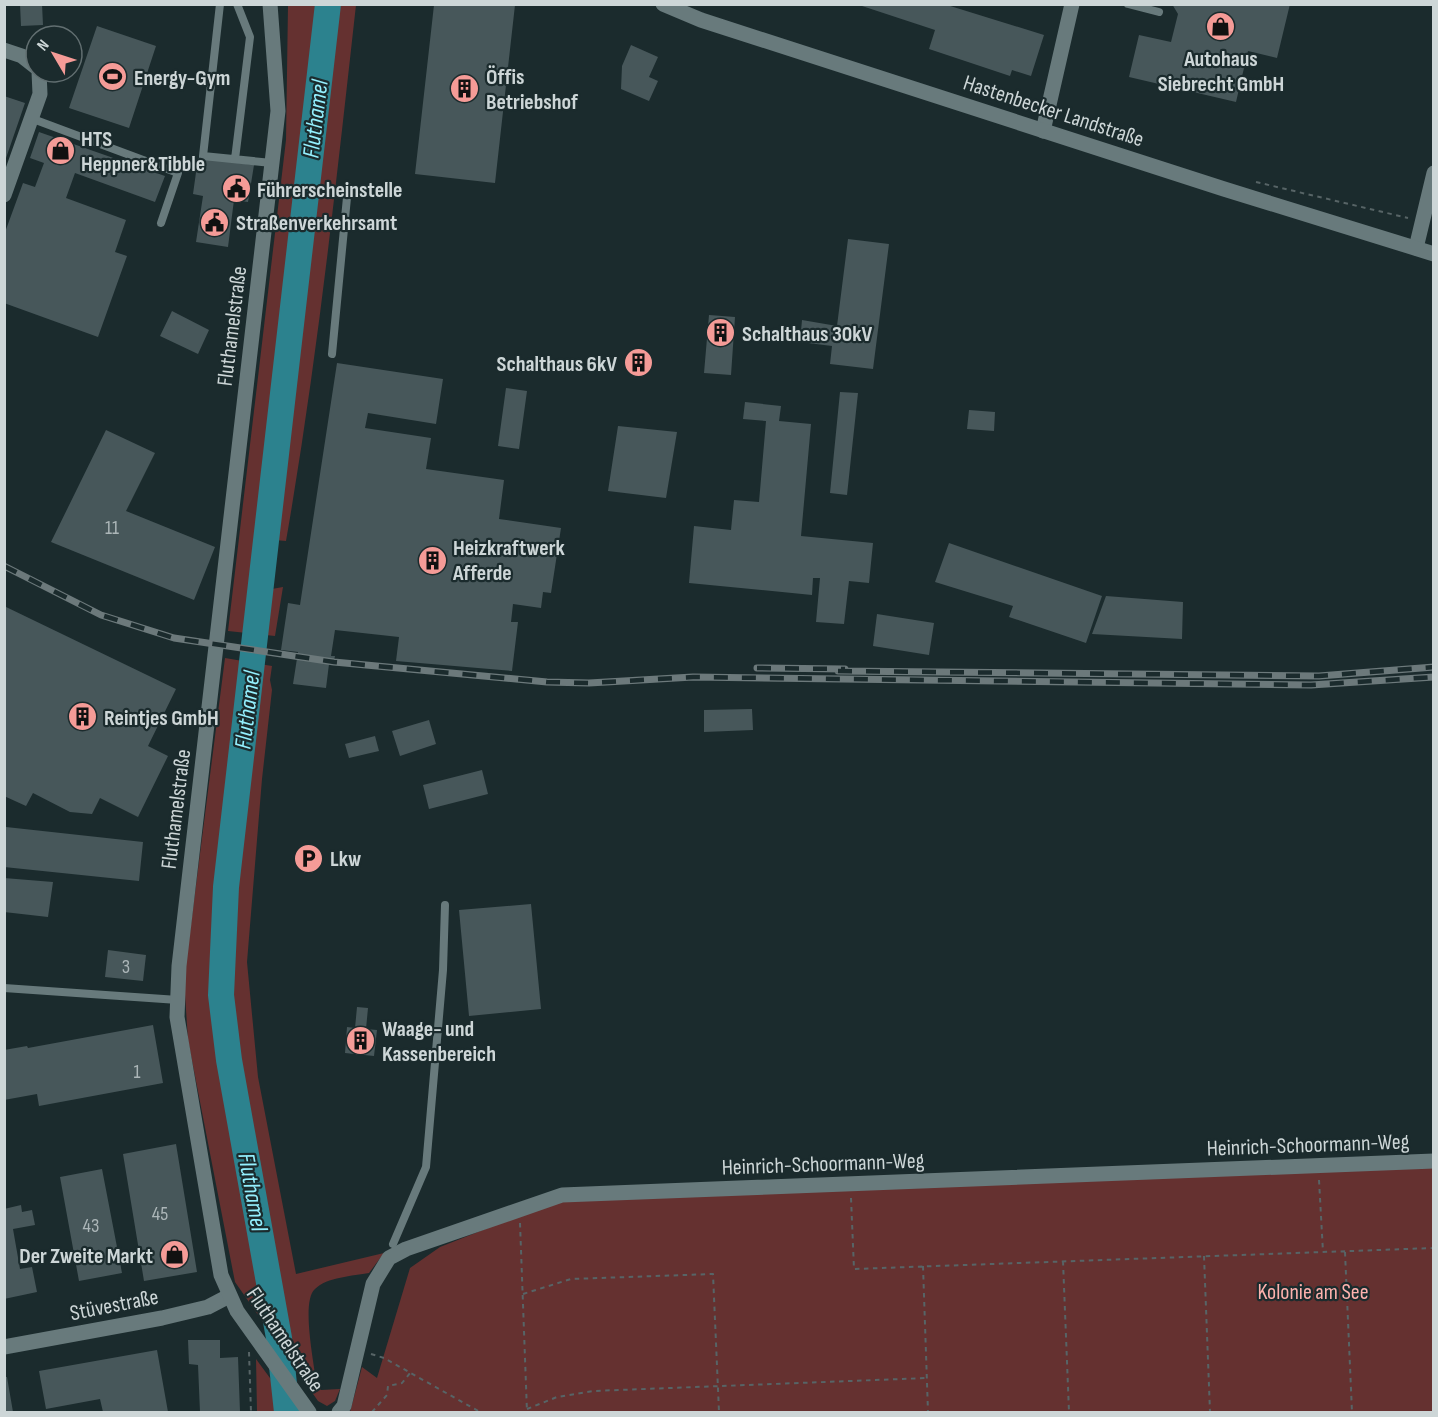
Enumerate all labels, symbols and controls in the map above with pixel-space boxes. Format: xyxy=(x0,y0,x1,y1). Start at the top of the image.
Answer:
shop icon: Autohaus Siebrecht GmbH xyxy=(1205,10,1237,42)
north arrow xyxy=(24,24,84,84)
text: N xyxy=(33,36,54,55)
place label: Autohaus Siebrecht GmbH xyxy=(1158,46,1284,98)
sports icon: Energy-Gym xyxy=(97,61,129,93)
place label: Öffis Betriebshof xyxy=(486,64,579,116)
place label: Energy-Gym xyxy=(134,65,230,92)
street label: Hastenbecker Landstraße xyxy=(960,70,1147,153)
building icon: Öffis Betriebshof xyxy=(449,73,481,105)
water label: Fluthamel xyxy=(296,78,335,160)
place label: HTS Heppner&Tibble xyxy=(81,126,205,178)
shop icon: HTS Heppner&Tibble xyxy=(44,135,76,167)
public building icon: Führerscheinstelle xyxy=(220,173,252,205)
place label: Führerscheinstelle xyxy=(257,177,402,204)
public building icon: Straßenverkehrsamt xyxy=(199,206,231,238)
place label: Straßenverkehrsamt xyxy=(236,210,397,237)
street label: Fluthamelstraße xyxy=(212,265,253,388)
building icon: Schalthaus 30kV xyxy=(705,317,737,349)
place label: Schalthaus 30kV xyxy=(742,321,873,348)
building icon: Schalthaus 6kV xyxy=(622,347,654,379)
place label: Schalthaus 6kV xyxy=(497,351,617,378)
house number: 11 xyxy=(105,516,119,540)
place label: Heizkraftwerk Afferde xyxy=(452,535,566,587)
building icon: Heizkraftwerk Afferde xyxy=(416,544,448,576)
water label: Fluthamel xyxy=(228,669,267,751)
building icon: Reintjes GmbH xyxy=(67,701,99,733)
place label: Reintjes GmbH xyxy=(104,705,219,732)
street label: Fluthamelstraße xyxy=(156,748,197,871)
parking icon: Lkw xyxy=(293,842,325,874)
place label: Lkw xyxy=(330,846,361,873)
house number: 3 xyxy=(122,955,130,979)
place label: Waage- und Kassenbereich xyxy=(382,1016,496,1068)
building icon: Waage- und Kassenbereich xyxy=(345,1025,377,1057)
house number: 1 xyxy=(134,1060,141,1084)
street label: Heinrich-Schoormann-Weg xyxy=(1206,1128,1410,1163)
street label: Heinrich-Schoormann-Weg xyxy=(721,1147,925,1182)
water label: Fluthamel xyxy=(231,1151,274,1234)
house number: 45 xyxy=(152,1202,168,1226)
house number: 43 xyxy=(83,1214,99,1238)
shop icon: Der Zweite Markt xyxy=(158,1239,190,1271)
place label: Der Zweite Markt xyxy=(19,1243,153,1270)
park label: Kolonie am See xyxy=(1258,1279,1368,1306)
street label: Fluthamelstraße xyxy=(240,1282,330,1397)
street label: Stüvestraße xyxy=(68,1284,161,1327)

